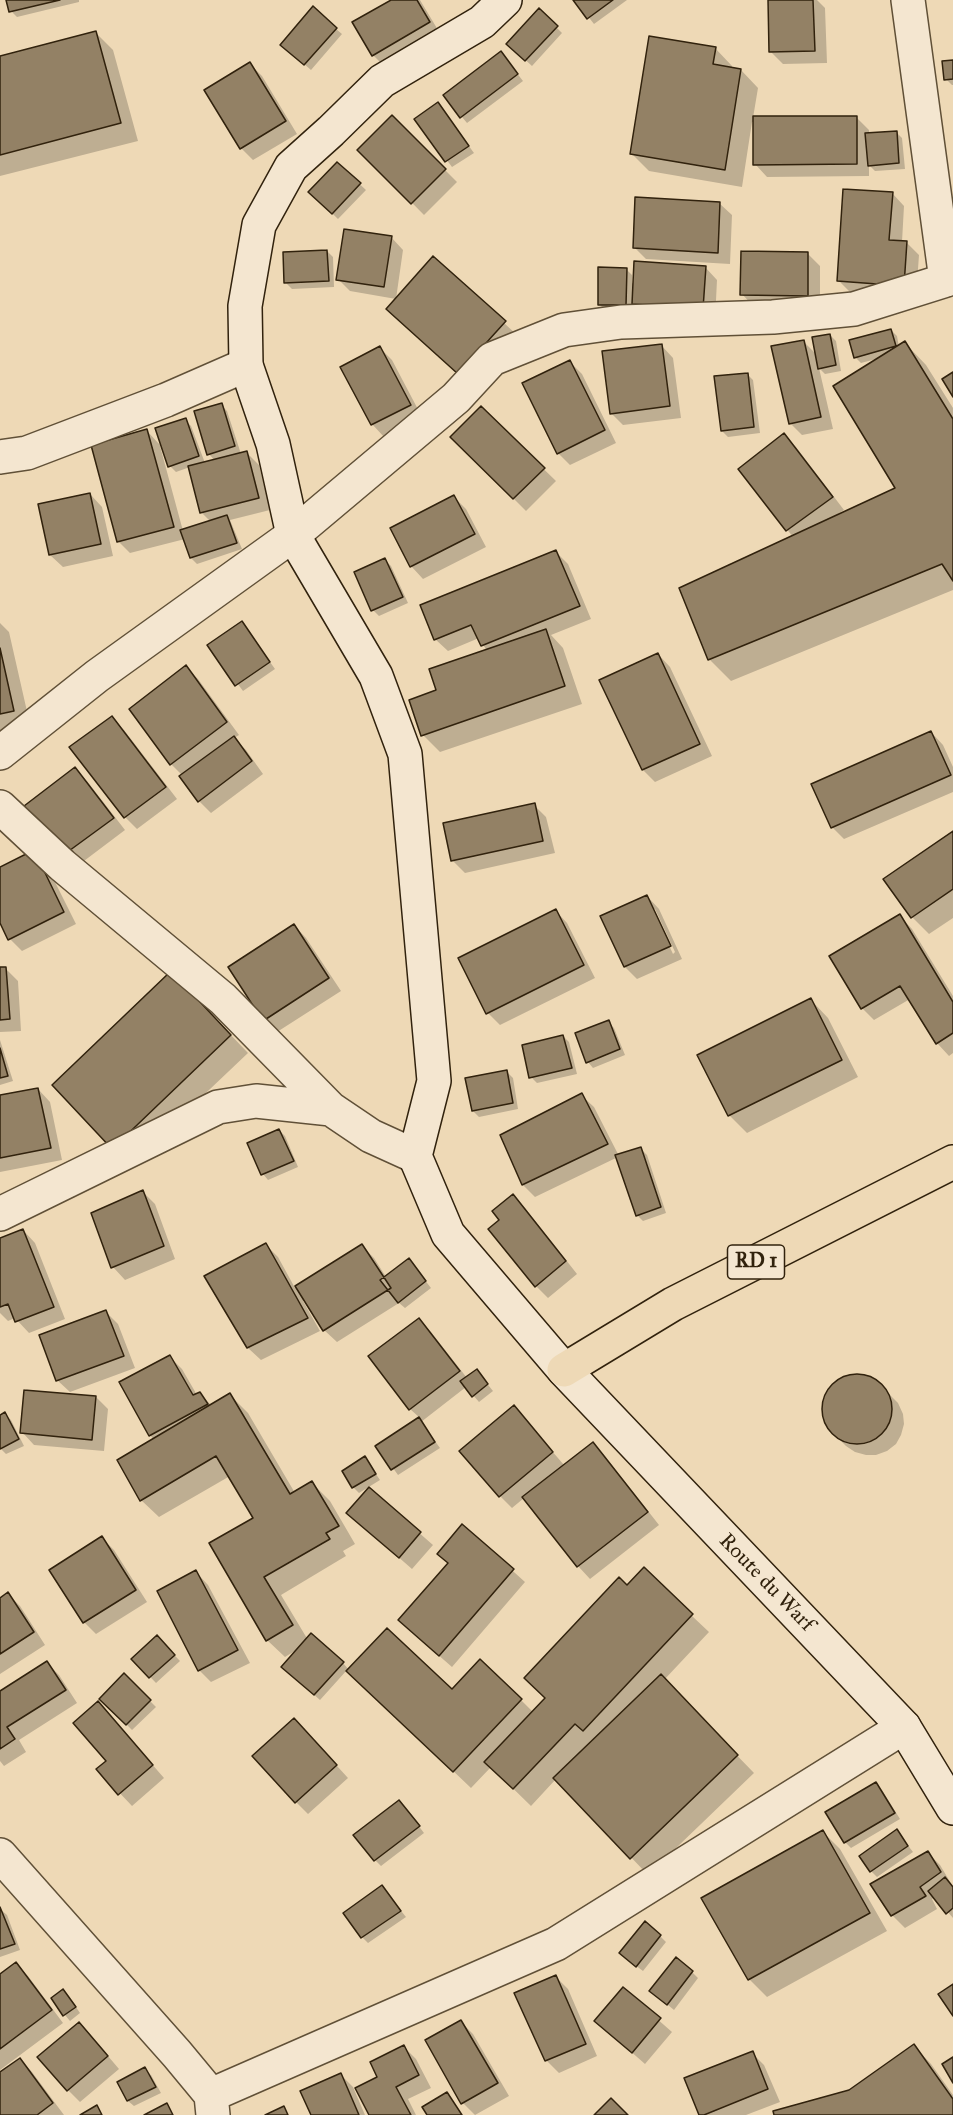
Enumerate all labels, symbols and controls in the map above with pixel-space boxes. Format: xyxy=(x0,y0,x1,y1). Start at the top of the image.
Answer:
road number: RD 1 xyxy=(728,1245,784,1279)
street label: Route du Warf xyxy=(713,1529,819,1637)

